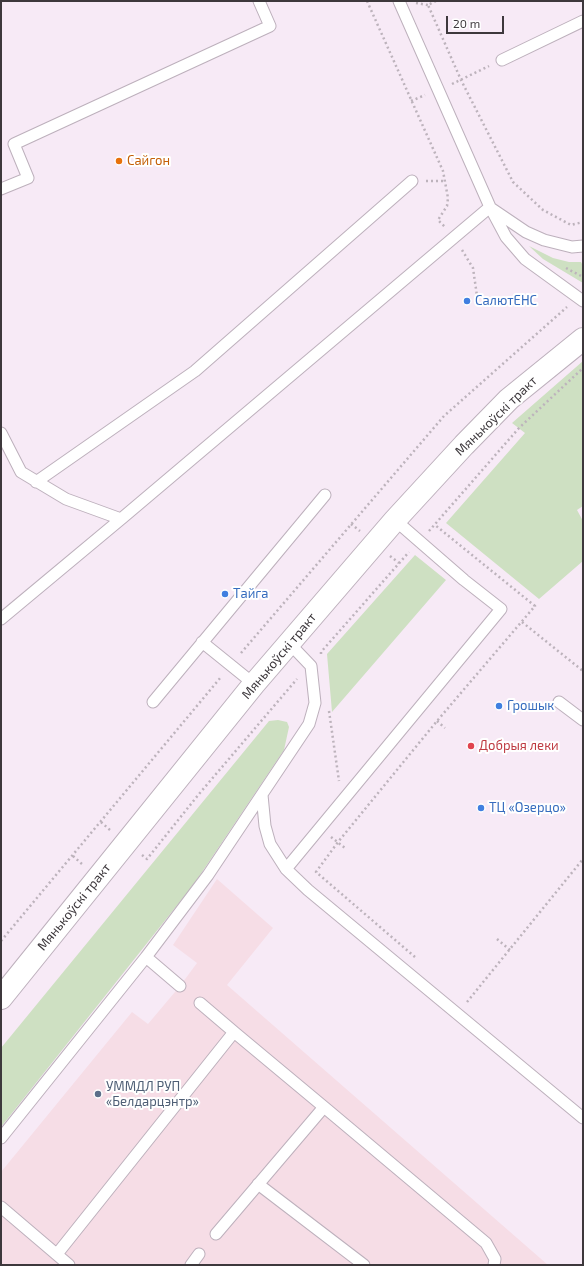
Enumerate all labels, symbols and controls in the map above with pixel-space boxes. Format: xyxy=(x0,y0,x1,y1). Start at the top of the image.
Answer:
scale bar xyxy=(448,8,506,34)
text: 20 m xyxy=(453,16,480,30)
place label: Сайгон xyxy=(127,153,170,169)
marker: Сайгон xyxy=(114,156,124,166)
place label: СалютЕНС xyxy=(475,293,537,309)
marker: СалютЕНС xyxy=(462,296,472,306)
street label: Мянькоўскі тракт xyxy=(452,373,540,459)
place label: Тайга xyxy=(233,586,269,602)
marker: Тайга xyxy=(220,589,230,599)
street label: Мянькоўскі тракт xyxy=(238,610,320,702)
place label: Грошык xyxy=(507,698,554,714)
marker: Грошык xyxy=(494,701,504,711)
place label: Добрыя леки xyxy=(479,738,559,754)
marker: Добрыя леки xyxy=(466,741,476,751)
place label: ТЦ «Озерцо» xyxy=(489,800,566,816)
marker: ТЦ «Озерцо» xyxy=(476,803,486,813)
street label: Мянькоўскі тракт xyxy=(34,860,114,954)
place label: УММДЛ РУП «Белдарцэнтр» xyxy=(106,1079,199,1110)
marker: УММДЛ РУП «Белдарцэнтр» xyxy=(93,1089,103,1099)

